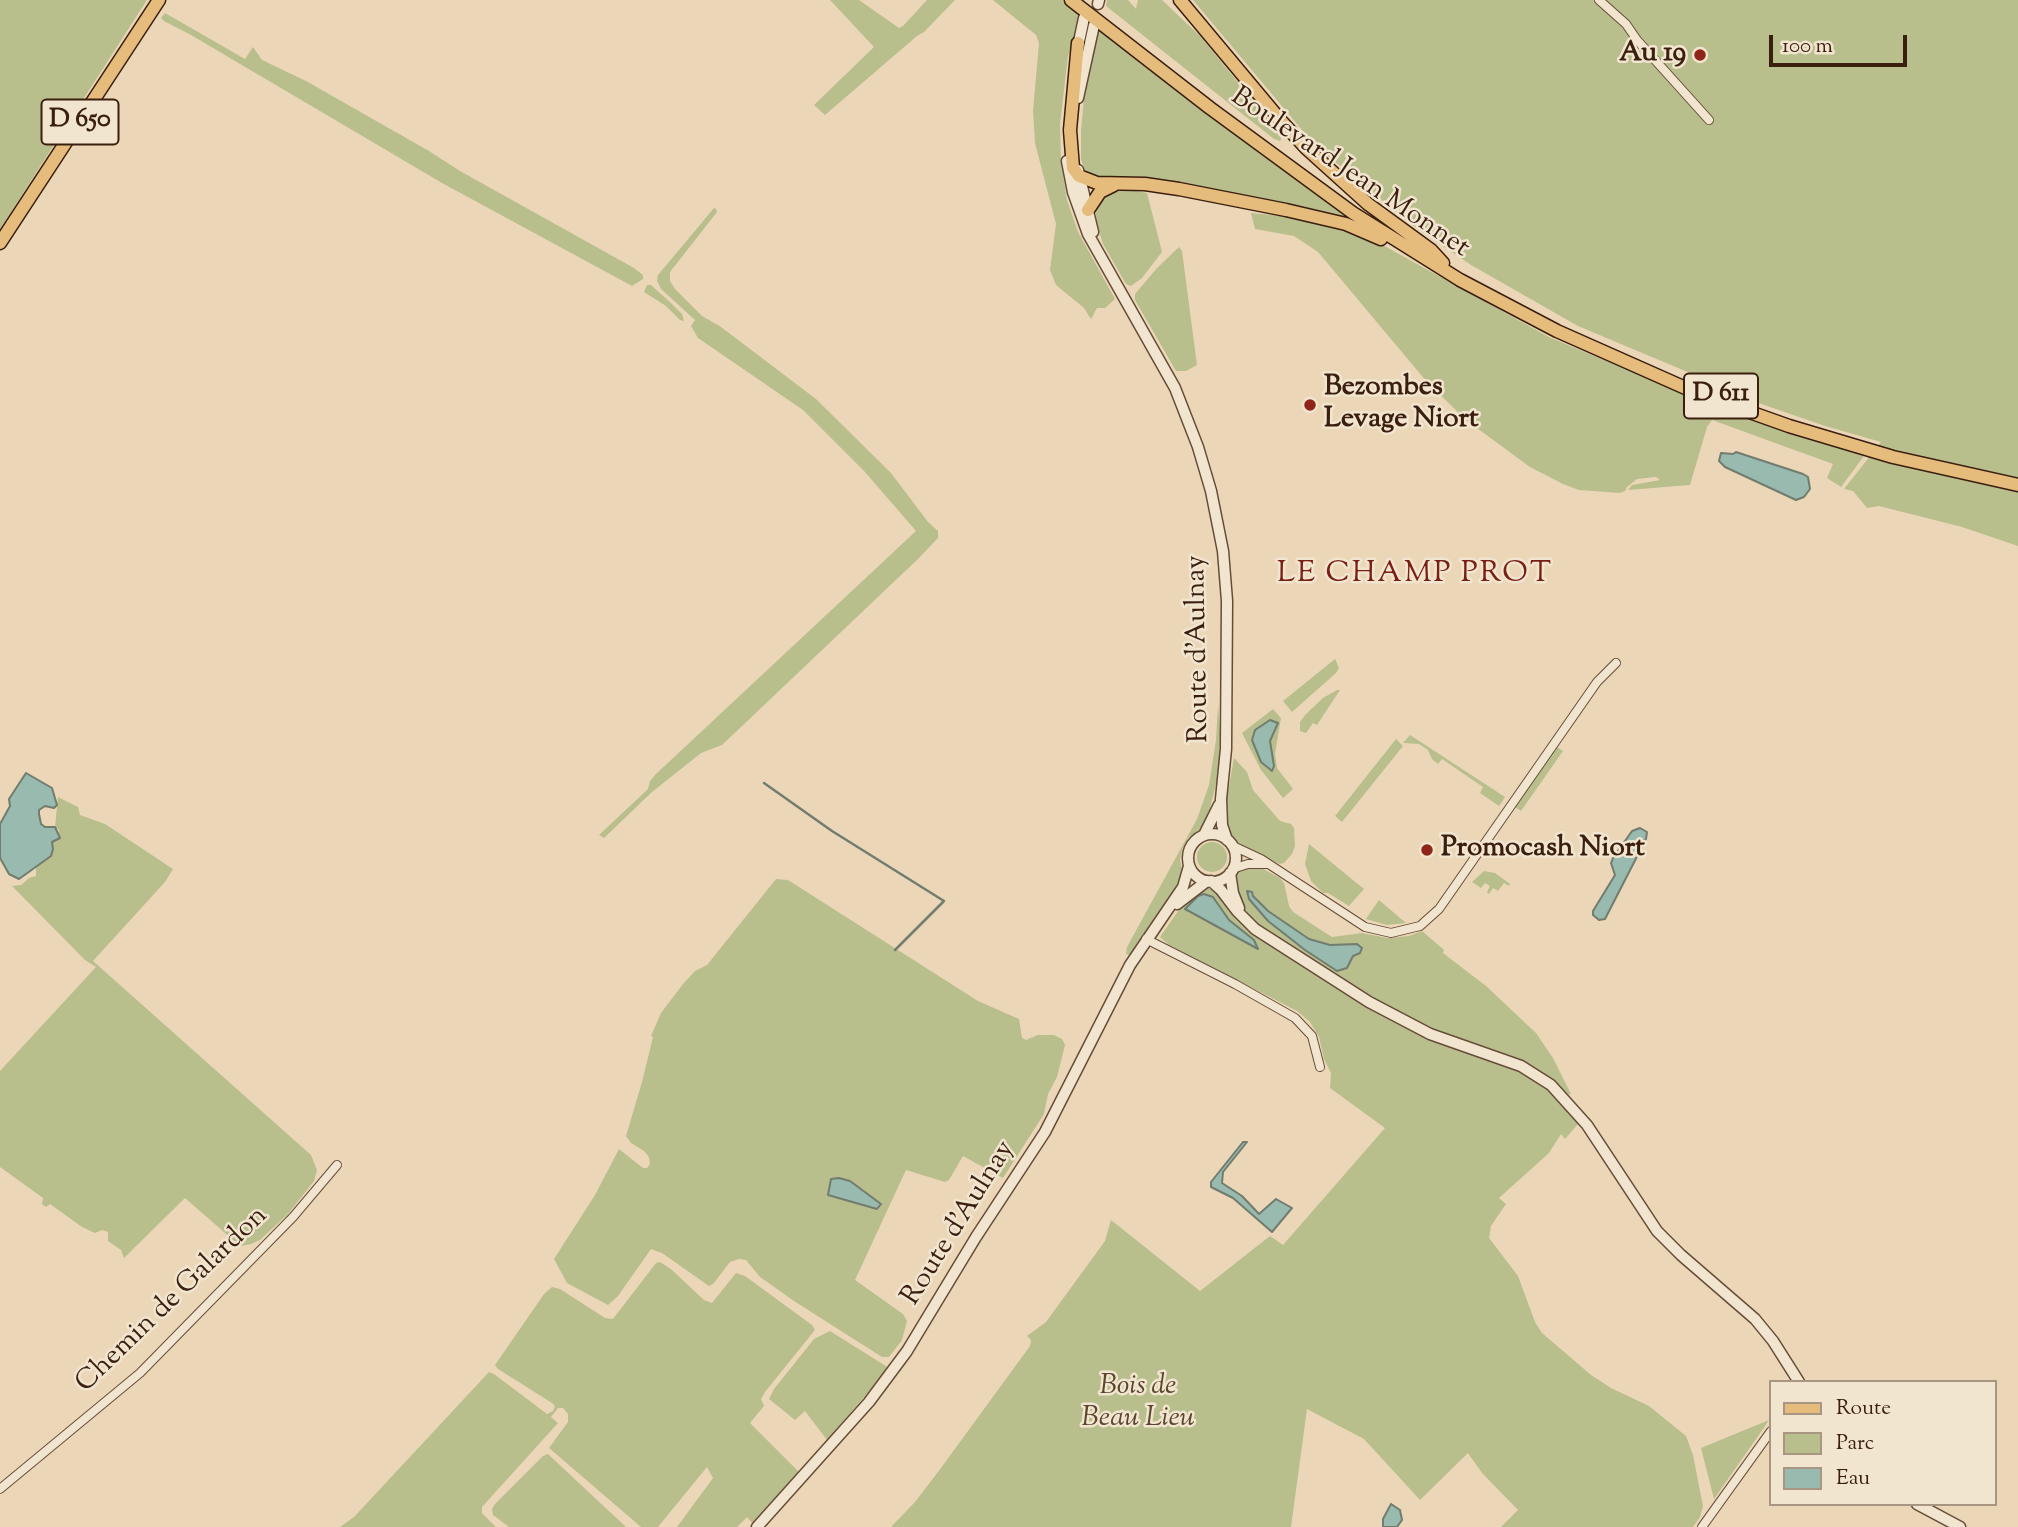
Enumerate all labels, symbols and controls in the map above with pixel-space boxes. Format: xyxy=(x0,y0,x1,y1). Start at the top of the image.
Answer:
scale bar xyxy=(1773,21,1911,65)
text: 100 m xyxy=(1782,32,1833,62)
place label: Au 19 xyxy=(1619,38,1686,72)
marker: Au 19 xyxy=(1692,47,1708,63)
street label: Boulevard Jean Monnet xyxy=(1223,81,1475,267)
road number: D 650 xyxy=(42,99,119,144)
place label: Bezombes Levage Niort xyxy=(1324,372,1479,438)
road number: D 611 xyxy=(1684,374,1758,418)
marker: Bezombes Levage Niort xyxy=(1302,397,1318,413)
street label: Route d'Aulnay xyxy=(1182,555,1218,743)
district label: LE CHAMP PROT xyxy=(1279,558,1551,594)
place label: Promocash Niort xyxy=(1441,833,1645,867)
marker: Promocash Niort xyxy=(1419,842,1435,858)
street label: Route d'Aulnay xyxy=(896,1135,1024,1313)
street label: Chemin de Galardon xyxy=(70,1201,276,1401)
park label: Bois de Beau Lieu xyxy=(1082,1371,1194,1437)
legend xyxy=(1770,1380,1997,1506)
text: Route xyxy=(1836,1394,1891,1424)
text: Parc xyxy=(1836,1429,1874,1459)
text: Eau xyxy=(1836,1464,1870,1494)

